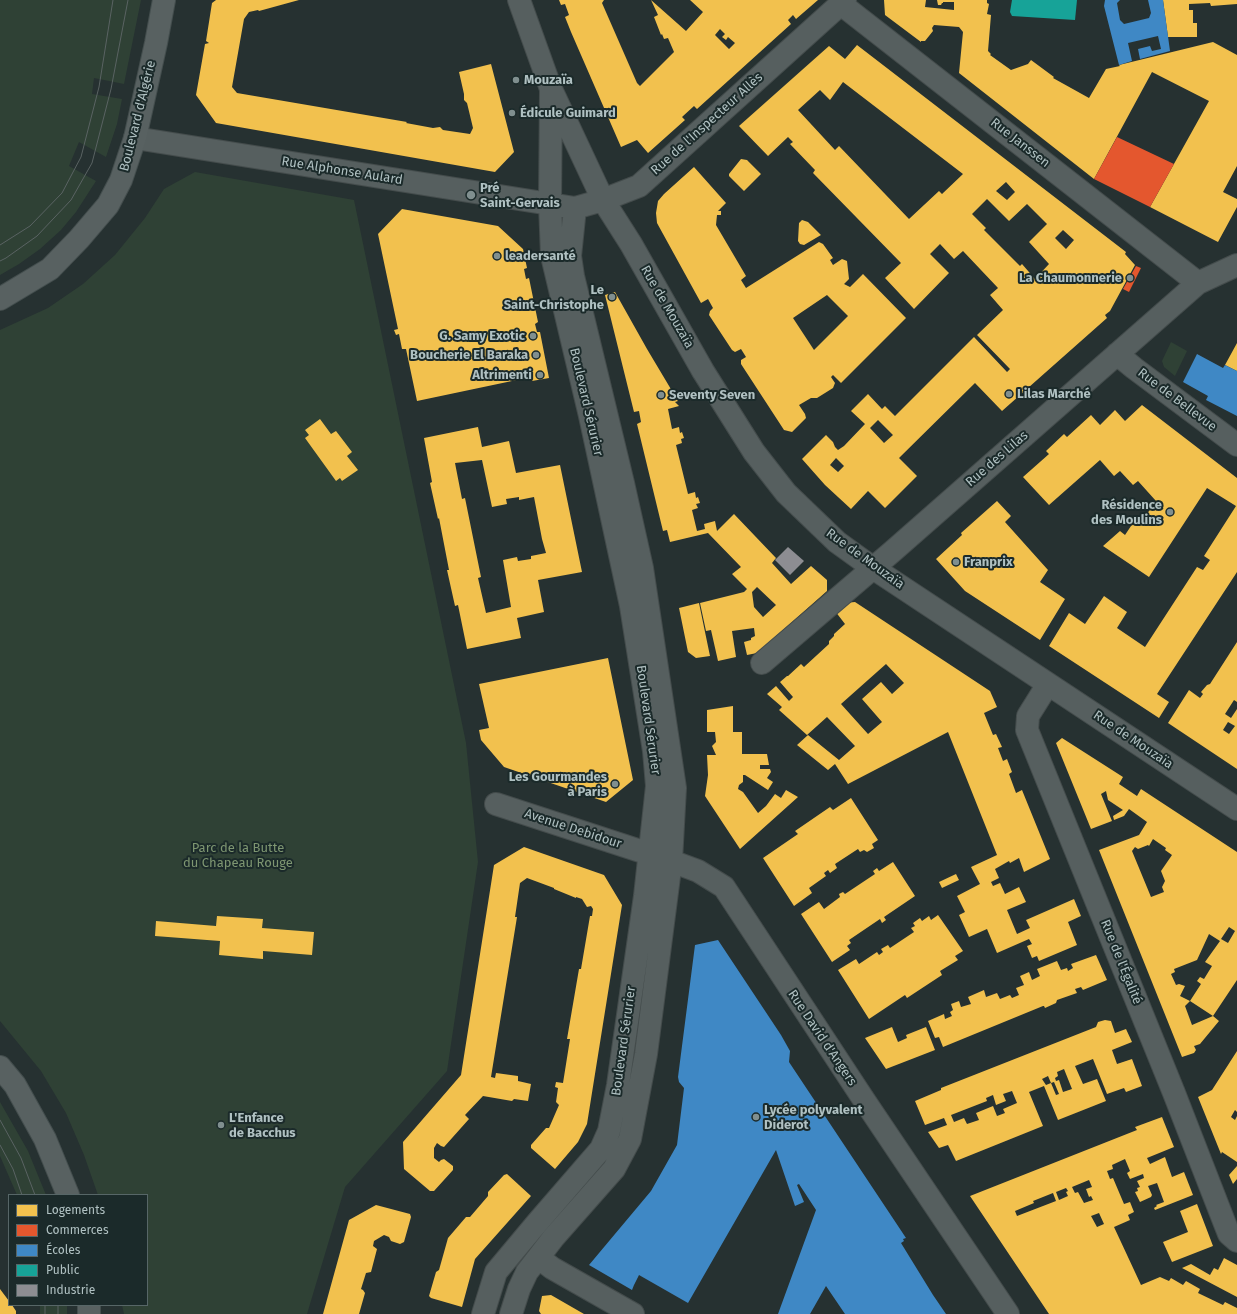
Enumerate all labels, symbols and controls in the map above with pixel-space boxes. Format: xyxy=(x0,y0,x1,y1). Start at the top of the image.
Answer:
street label: Boulevard d'Algérie xyxy=(117,59,159,173)
street label: Rue de l'Inspecteur Allès xyxy=(648,70,766,178)
place label: Mouzaïa xyxy=(524,72,573,88)
marker: Mouzaïa xyxy=(511,75,521,85)
place label: Édicule Guimard xyxy=(520,105,616,121)
marker: Édicule Guimard xyxy=(507,108,517,118)
street label: Rue Janssen xyxy=(987,115,1053,171)
street label: Rue Alphonse Aulard xyxy=(280,154,404,188)
place label: Pré Saint-Gervais xyxy=(480,180,560,211)
marker: Pré Saint-Gervais xyxy=(465,189,477,201)
place label: leadersanté xyxy=(505,248,576,264)
marker: leadersanté xyxy=(492,251,502,261)
street label: Rue de Mouzaïa xyxy=(637,263,697,351)
place label: La Chaumonnerie xyxy=(1019,270,1122,286)
marker: La Chaumonnerie xyxy=(1125,273,1135,283)
place label: Le Saint-Christophe xyxy=(504,282,604,313)
marker: Le Saint-Christophe xyxy=(607,292,617,302)
place label: G. Samy Exotic xyxy=(439,328,525,344)
marker: G. Samy Exotic xyxy=(528,331,538,341)
street label: Boulevard Sérurier xyxy=(566,346,606,458)
place label: Boucherie El Baraka xyxy=(410,347,528,363)
marker: Boucherie El Baraka xyxy=(531,350,541,360)
street label: Rue de Bellevue xyxy=(1134,365,1220,435)
place label: Altrimenti xyxy=(472,367,532,383)
marker: Altrimenti xyxy=(535,370,545,380)
place label: Lilas Marché xyxy=(1017,386,1091,402)
place label: Seventy Seven xyxy=(669,387,755,403)
marker: Lilas Marché xyxy=(1004,389,1014,399)
marker: Seventy Seven xyxy=(656,390,666,400)
street label: Rue des Lilas xyxy=(963,428,1031,490)
place label: Résidence des Moulins xyxy=(1091,497,1162,528)
marker: Résidence des Moulins xyxy=(1165,507,1175,517)
street label: Rue de Mouzaïa xyxy=(823,525,907,593)
place label: Franprix xyxy=(964,554,1013,570)
marker: Franprix xyxy=(951,557,961,567)
street label: Boulevard Sérurier xyxy=(633,664,663,776)
street label: Rue de Mouzaïa xyxy=(1090,708,1176,772)
place label: Les Gourmandes à Paris xyxy=(509,769,607,800)
marker: Les Gourmandes à Paris xyxy=(610,779,620,789)
street label: Avenue Debidour xyxy=(522,806,624,852)
park label: Parc de la Butte du Chapeau Rouge xyxy=(183,840,293,871)
street label: Rue de l'Égalité xyxy=(1097,917,1145,1007)
street label: Boulevard Sérurier xyxy=(609,985,639,1097)
street label: Rue David d'Angers xyxy=(784,987,860,1089)
place label: Lycée polyvalent Diderot xyxy=(764,1102,862,1133)
place label: L'Enfance de Bacchus xyxy=(229,1110,296,1141)
marker: Lycée polyvalent Diderot xyxy=(751,1112,761,1122)
marker: L'Enfance de Bacchus xyxy=(216,1120,226,1130)
legend xyxy=(8,1194,148,1306)
text: Logements xyxy=(46,1203,105,1217)
text: Commerces xyxy=(46,1223,109,1237)
text: Écoles xyxy=(46,1243,80,1257)
text: Public xyxy=(46,1263,79,1277)
text: Industrie xyxy=(46,1283,95,1297)

